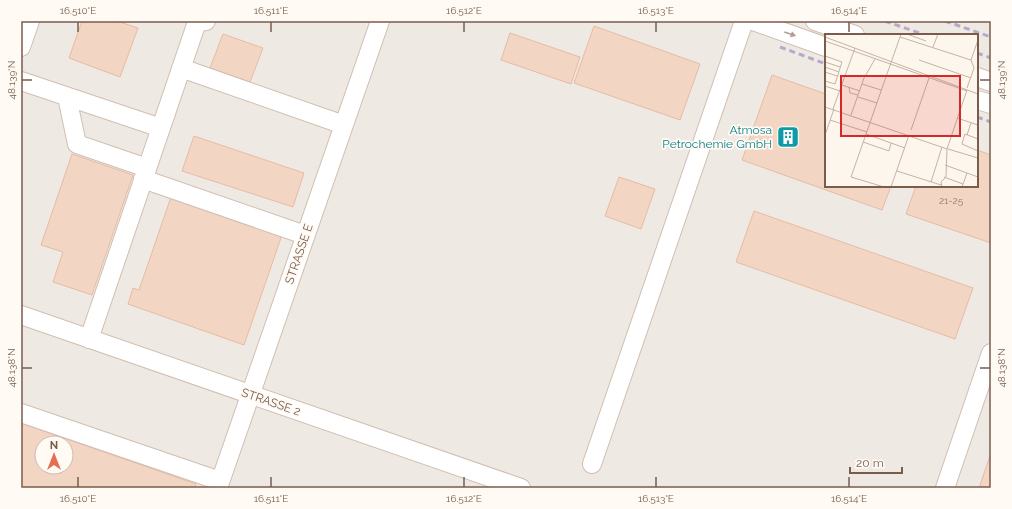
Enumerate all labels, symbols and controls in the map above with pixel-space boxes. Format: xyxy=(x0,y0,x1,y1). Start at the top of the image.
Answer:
text: 16.510°E xyxy=(60,5,96,16)
text: 16.511°E xyxy=(254,5,288,16)
text: 16.512°E xyxy=(446,5,482,16)
text: 16.513°E xyxy=(638,5,674,16)
text: 16.514°E xyxy=(831,5,867,16)
one-way arrow xyxy=(784,31,796,37)
inset map xyxy=(825,34,978,187)
text: 48.139°N xyxy=(6,61,17,99)
text: 48.139°N xyxy=(996,61,1007,99)
place label: Atmosa Petrochemie GmbH xyxy=(662,123,772,151)
building icon: Atmosa Petrochemie GmbH xyxy=(775,124,801,150)
house number: 21-25 xyxy=(939,195,964,206)
street label: STRASSE E xyxy=(282,222,316,286)
text: 48.138°N xyxy=(6,348,17,388)
text: 48.138°N xyxy=(996,348,1007,388)
street label: STRASSE 2 xyxy=(240,385,302,419)
north arrow xyxy=(34,435,74,475)
text: N xyxy=(50,439,58,452)
scale bar xyxy=(850,449,902,475)
text: 20 m xyxy=(856,456,884,470)
text: 16.510°E xyxy=(60,493,96,504)
text: 16.511°E xyxy=(254,493,288,504)
text: 16.512°E xyxy=(446,493,482,504)
text: 16.513°E xyxy=(638,493,674,504)
text: 16.514°E xyxy=(831,493,867,504)

